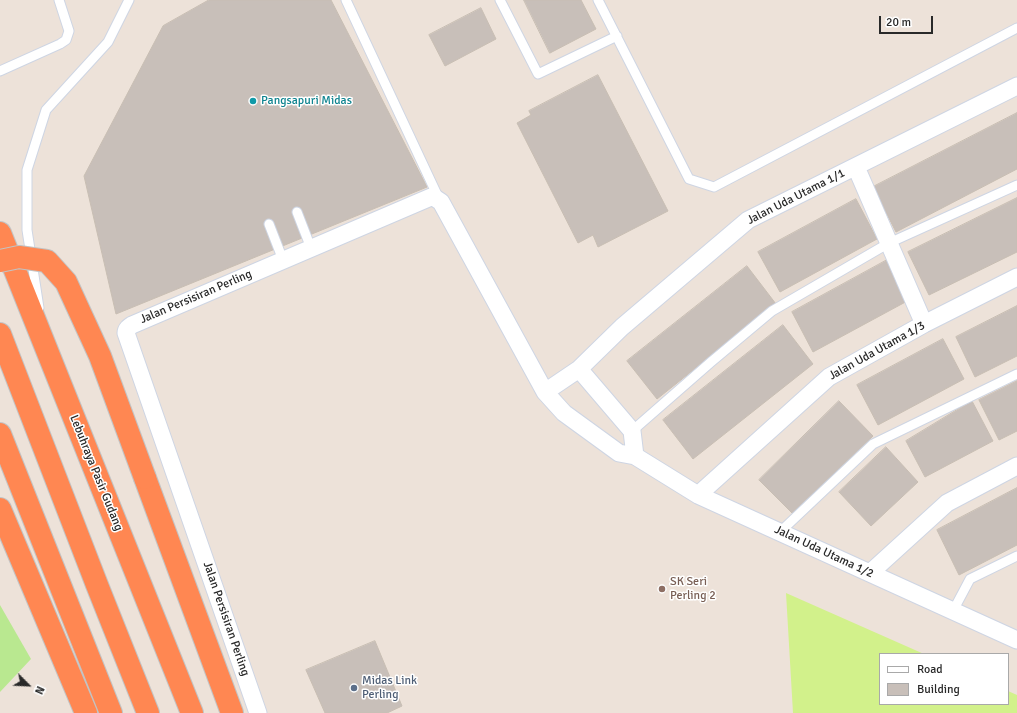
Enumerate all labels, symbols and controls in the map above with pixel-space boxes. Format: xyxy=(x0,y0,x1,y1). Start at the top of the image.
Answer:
scale bar xyxy=(881,8,935,34)
text: 20 m xyxy=(886,15,911,30)
place label: Pangsapuri Midas xyxy=(261,94,352,108)
marker: Pangsapuri Midas xyxy=(248,96,258,106)
street label: Jalan Uda Utama 1/1 xyxy=(745,166,847,228)
street label: Jalan Persisiran Perling xyxy=(138,267,254,327)
street label: Jalan Uda Utama 1/3 xyxy=(826,319,928,383)
street label: Lebuhraya Pasir Gudang xyxy=(66,413,126,533)
street label: Jalan Uda Utama 1/2 xyxy=(772,523,876,581)
street label: Jalan Persisiran Perling xyxy=(200,560,252,678)
place label: SK Seri Perling 2 xyxy=(670,575,716,603)
marker: SK Seri Perling 2 xyxy=(657,584,667,594)
legend xyxy=(879,653,1009,705)
text: Road xyxy=(917,662,943,677)
north arrow xyxy=(8,665,48,705)
place label: Midas Link Perling xyxy=(362,674,417,702)
text: Building xyxy=(917,682,960,697)
marker: Midas Link Perling xyxy=(349,683,359,693)
text: N xyxy=(32,684,47,696)

